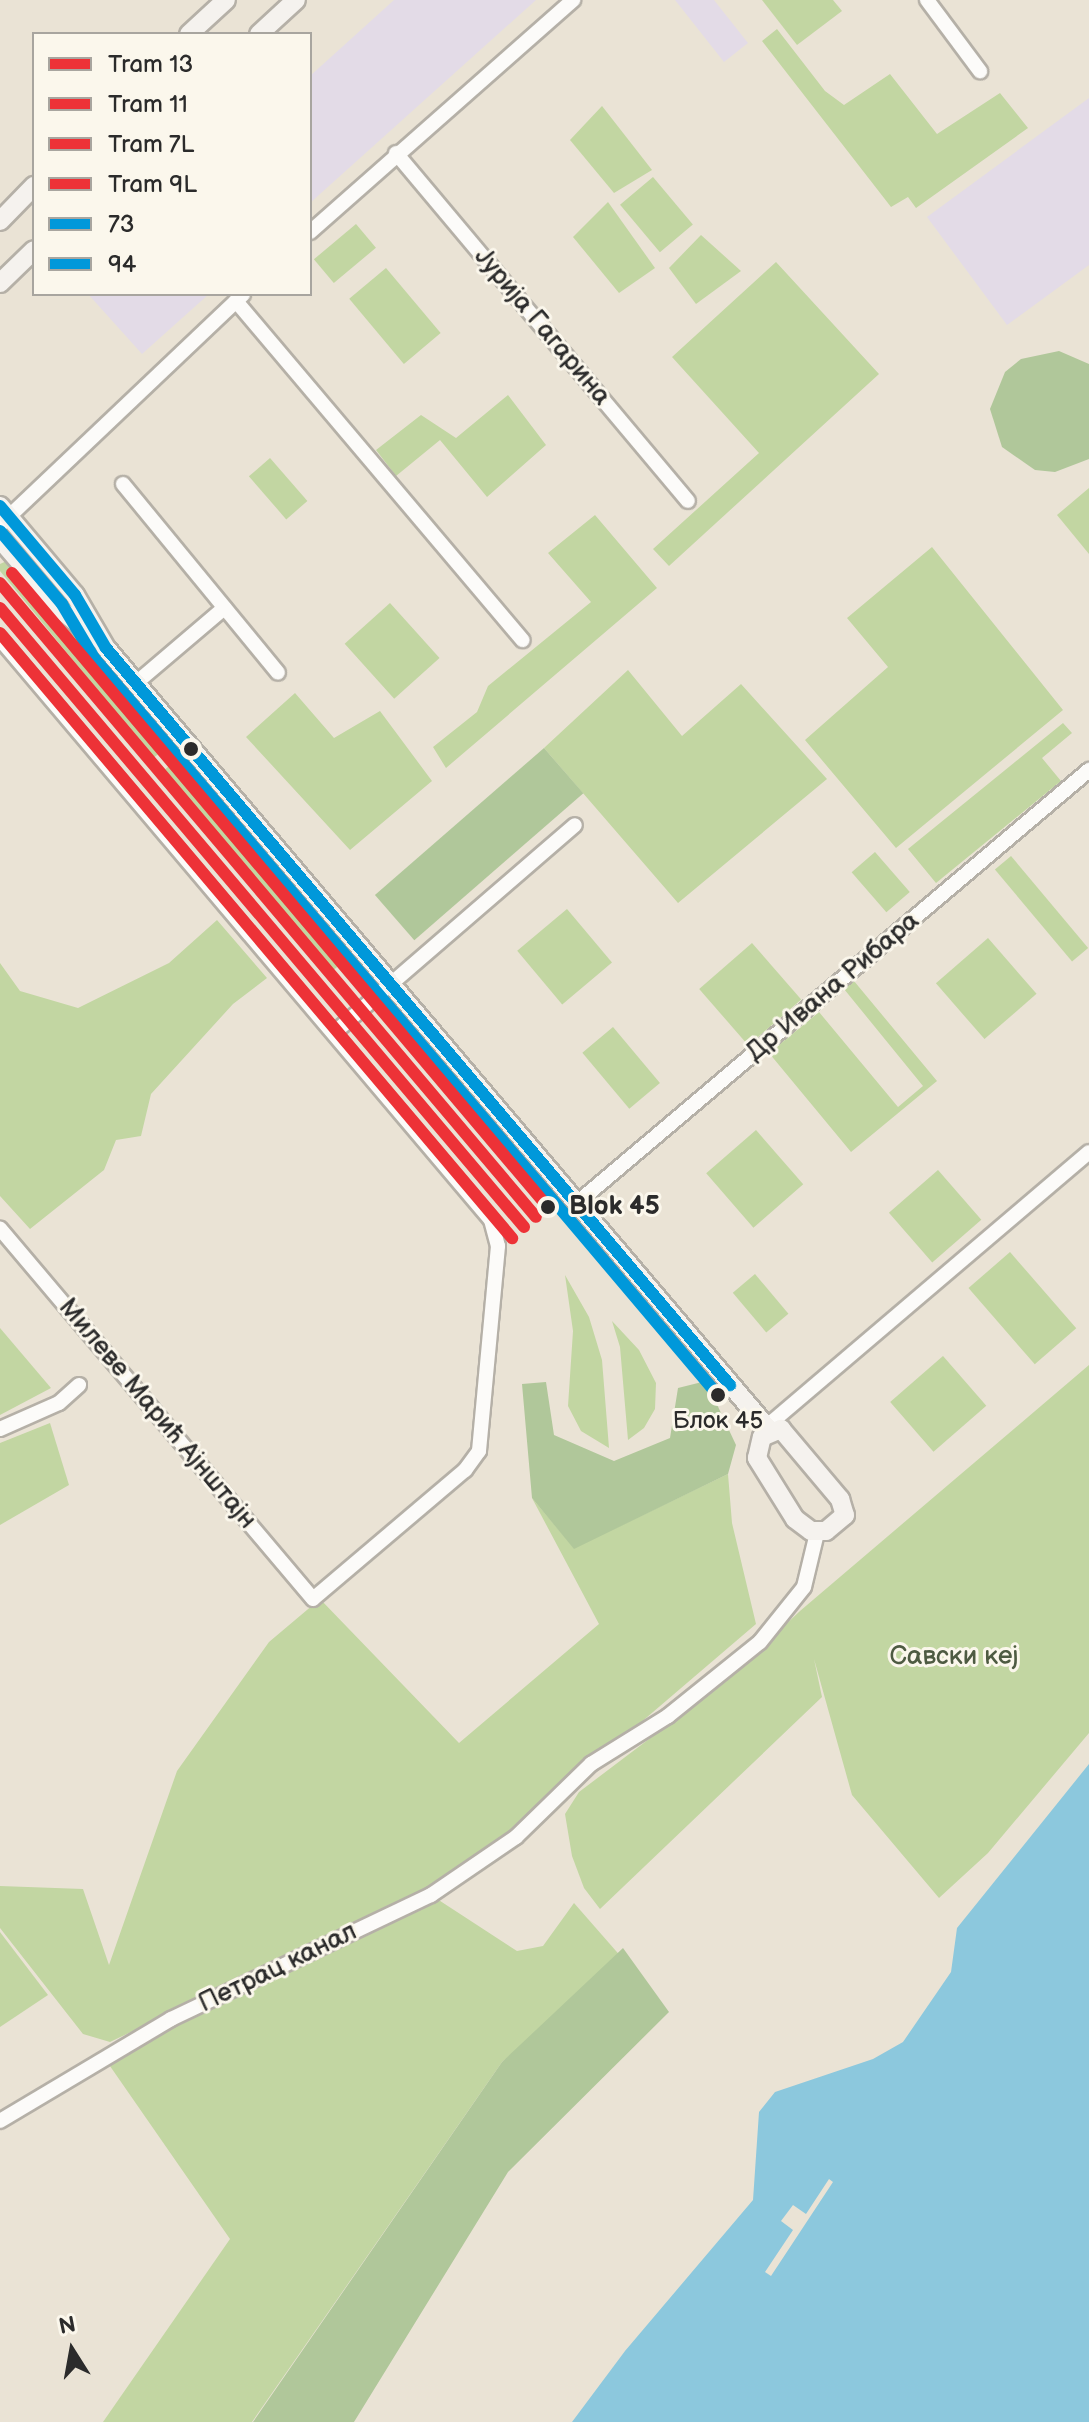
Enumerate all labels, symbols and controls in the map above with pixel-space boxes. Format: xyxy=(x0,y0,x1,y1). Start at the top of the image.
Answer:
legend xyxy=(32,32,312,296)
text: Tram 13 xyxy=(108,50,193,79)
text: Tram 11 xyxy=(108,90,188,119)
text: Tram 7L xyxy=(108,130,194,159)
text: Tram 9L xyxy=(108,170,197,199)
text: 73 xyxy=(108,210,135,239)
street label: Јурија Гагарина xyxy=(467,242,617,412)
text: 94 xyxy=(108,250,137,279)
unlabelled marker xyxy=(183,741,199,757)
street label: Др Ивана Рибара xyxy=(740,906,926,1068)
place label: Blok 45 xyxy=(569,1191,660,1223)
marker: Blok 45 xyxy=(534,1193,562,1221)
street label: Милеве Марић Ајнштајн xyxy=(52,1293,262,1535)
marker: Блок 45 xyxy=(710,1387,726,1403)
place label: Блок 45 xyxy=(673,1407,763,1435)
park label: Савски кеј xyxy=(890,1641,1018,1673)
street label: Петрац канал xyxy=(194,1916,362,2020)
north arrow xyxy=(32,2310,112,2390)
text: N xyxy=(57,2311,78,2341)

